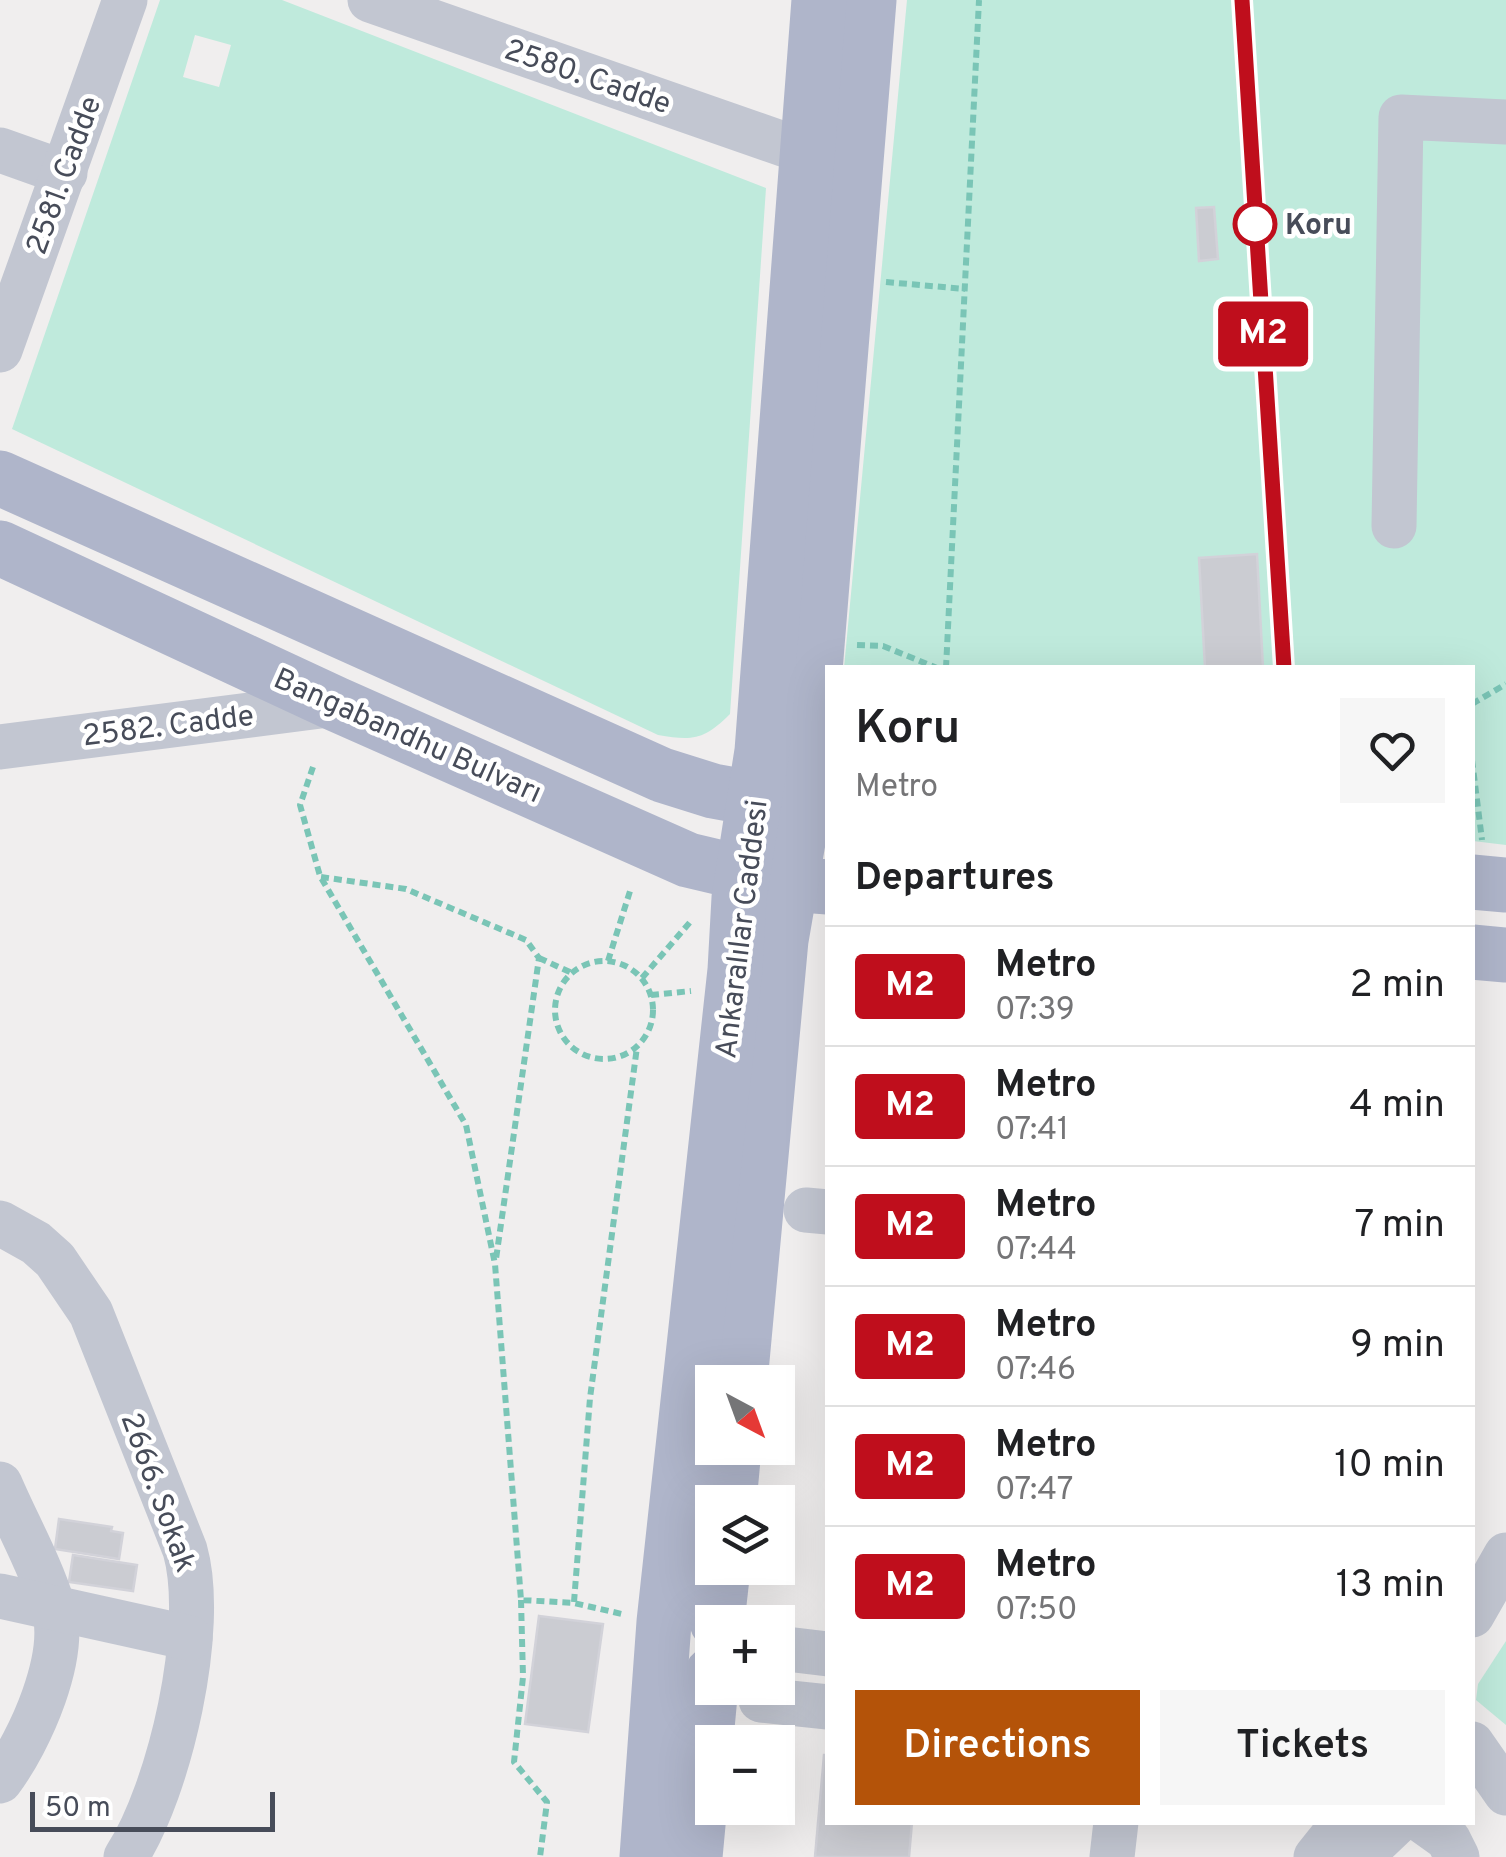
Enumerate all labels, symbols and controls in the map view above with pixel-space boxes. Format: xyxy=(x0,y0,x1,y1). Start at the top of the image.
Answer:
street label: 2580. Cadde xyxy=(499,33,675,124)
street label: 2581. Cadde xyxy=(20,92,111,260)
marker: Koru xyxy=(1234,203,1276,245)
place label: Koru xyxy=(1285,208,1352,245)
line badge: M2 xyxy=(1218,302,1308,366)
text: M2 xyxy=(1238,312,1288,356)
street label: Bangabandhu Bulvarı xyxy=(267,662,547,813)
button: heart xyxy=(1340,698,1445,803)
street label: 2582. Cadde xyxy=(80,699,256,756)
text: Koru xyxy=(855,700,961,760)
text: Metro xyxy=(855,768,938,808)
street label: Ankaralılar Caddesi xyxy=(709,798,778,1061)
text: Departures xyxy=(855,855,1055,904)
text: Metro xyxy=(995,942,1097,991)
text: 2 min xyxy=(1350,962,1445,1011)
text: M2 xyxy=(885,964,935,1008)
text: 07:39 xyxy=(995,991,1075,1031)
text: Metro xyxy=(995,1062,1097,1111)
text: 4 min xyxy=(1349,1082,1445,1131)
text: M2 xyxy=(885,1084,935,1128)
text: 07:41 xyxy=(995,1111,1069,1151)
text: Metro xyxy=(995,1182,1097,1231)
text: 7 min xyxy=(1355,1202,1445,1251)
text: M2 xyxy=(885,1204,935,1248)
text: 07:44 xyxy=(995,1231,1077,1271)
text: Metro xyxy=(995,1302,1097,1351)
text: 9 min xyxy=(1350,1322,1445,1371)
text: M2 xyxy=(885,1324,935,1368)
text: 07:46 xyxy=(995,1351,1076,1391)
north arrow xyxy=(695,1365,795,1465)
map controls xyxy=(695,1365,795,1825)
street label: 2666. Sokak xyxy=(111,1408,203,1578)
text: Metro xyxy=(995,1422,1097,1471)
text: 10 min xyxy=(1334,1442,1445,1491)
text: M2 xyxy=(885,1444,935,1488)
text: 07:47 xyxy=(995,1471,1073,1511)
button: layers xyxy=(695,1485,795,1585)
text: Metro xyxy=(995,1542,1097,1591)
text: 13 min xyxy=(1336,1562,1445,1611)
text: M2 xyxy=(885,1564,935,1608)
text: 07:50 xyxy=(995,1591,1078,1631)
button: + xyxy=(695,1605,795,1705)
button: Directions xyxy=(855,1690,1140,1805)
button: Tickets xyxy=(1160,1690,1445,1805)
button: − xyxy=(695,1725,795,1825)
scale bar xyxy=(30,1787,275,1832)
text: 50 m xyxy=(45,1791,111,1827)

